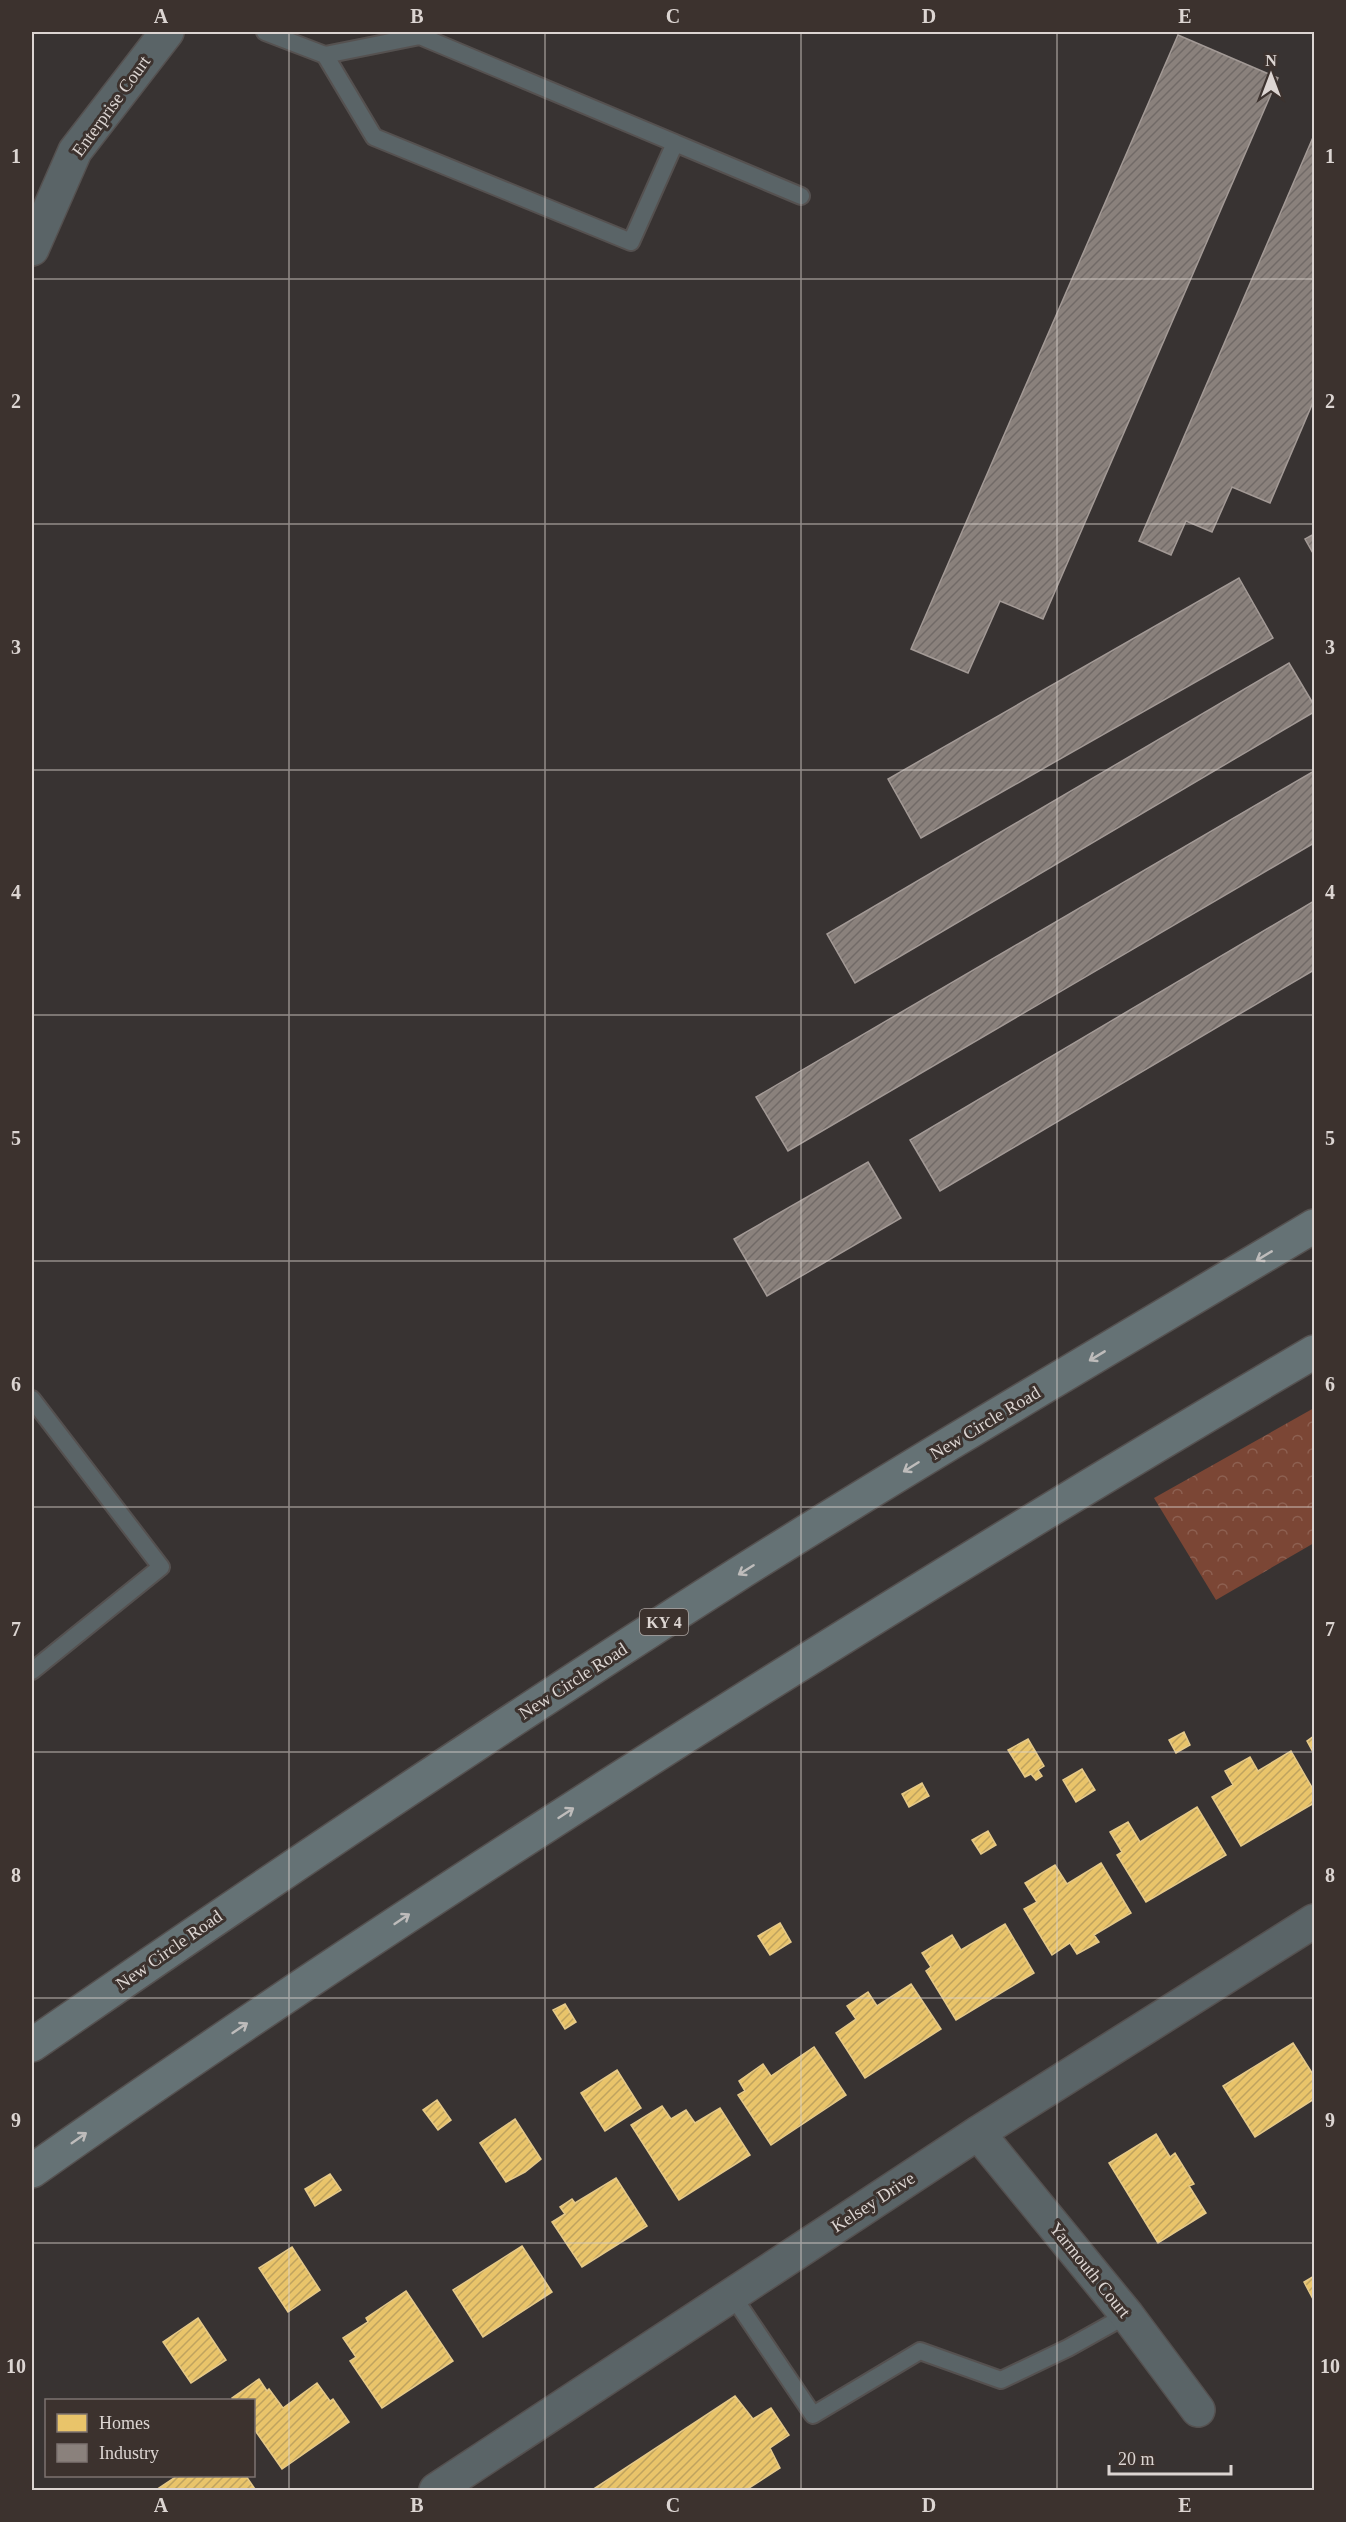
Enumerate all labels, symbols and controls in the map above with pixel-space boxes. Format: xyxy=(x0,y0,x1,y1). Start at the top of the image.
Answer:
text: A xyxy=(154,5,169,27)
text: B xyxy=(410,5,424,27)
text: C xyxy=(666,5,680,27)
text: D xyxy=(922,5,936,27)
text: E xyxy=(1178,5,1192,27)
north arrow xyxy=(1241,45,1301,105)
street label: Enterprise Court xyxy=(68,52,154,160)
text: N xyxy=(1265,52,1277,69)
text: 1 xyxy=(11,145,21,167)
text: 1 xyxy=(1325,145,1335,167)
text: 2 xyxy=(11,390,21,412)
text: 2 xyxy=(1325,390,1335,412)
text: 3 xyxy=(11,636,21,658)
text: 3 xyxy=(1325,636,1335,658)
text: 4 xyxy=(11,881,21,903)
text: 4 xyxy=(1325,881,1335,903)
text: 5 xyxy=(11,1127,21,1149)
text: 5 xyxy=(1325,1127,1335,1149)
one-way arrow xyxy=(1256,1251,1273,1263)
one-way arrow xyxy=(1089,1350,1106,1362)
text: 6 xyxy=(11,1373,21,1395)
text: 6 xyxy=(1325,1373,1335,1395)
street label: New Circle Road xyxy=(926,1382,1044,1464)
one-way arrow xyxy=(903,1461,920,1473)
one-way arrow xyxy=(738,1564,755,1576)
road number: KY 4 xyxy=(640,1609,688,1635)
text: 7 xyxy=(11,1618,21,1640)
text: 7 xyxy=(1325,1618,1335,1640)
street label: New Circle Road xyxy=(515,1639,631,1723)
one-way arrow xyxy=(557,1806,574,1818)
text: 8 xyxy=(11,1864,21,1886)
text: 8 xyxy=(1325,1864,1335,1886)
street label: New Circle Road xyxy=(112,1906,226,1994)
one-way arrow xyxy=(393,1913,410,1925)
one-way arrow xyxy=(232,2022,248,2034)
text: 9 xyxy=(11,2109,21,2131)
text: 9 xyxy=(1325,2109,1335,2131)
one-way arrow xyxy=(71,2132,87,2144)
street label: Kelsey Drive xyxy=(828,2168,918,2236)
street label: Yarmouth Court xyxy=(1046,2218,1134,2322)
text: 10 xyxy=(6,2355,26,2377)
text: 10 xyxy=(1320,2355,1340,2377)
legend xyxy=(45,2399,255,2477)
text: Homes xyxy=(99,2413,150,2433)
scale bar xyxy=(1109,2438,1230,2476)
text: Industry xyxy=(99,2443,159,2463)
text: 20 m xyxy=(1118,2449,1155,2469)
text: A xyxy=(154,2494,169,2516)
text: B xyxy=(410,2494,424,2516)
text: C xyxy=(666,2494,680,2516)
text: D xyxy=(922,2494,936,2516)
text: E xyxy=(1178,2494,1192,2516)

